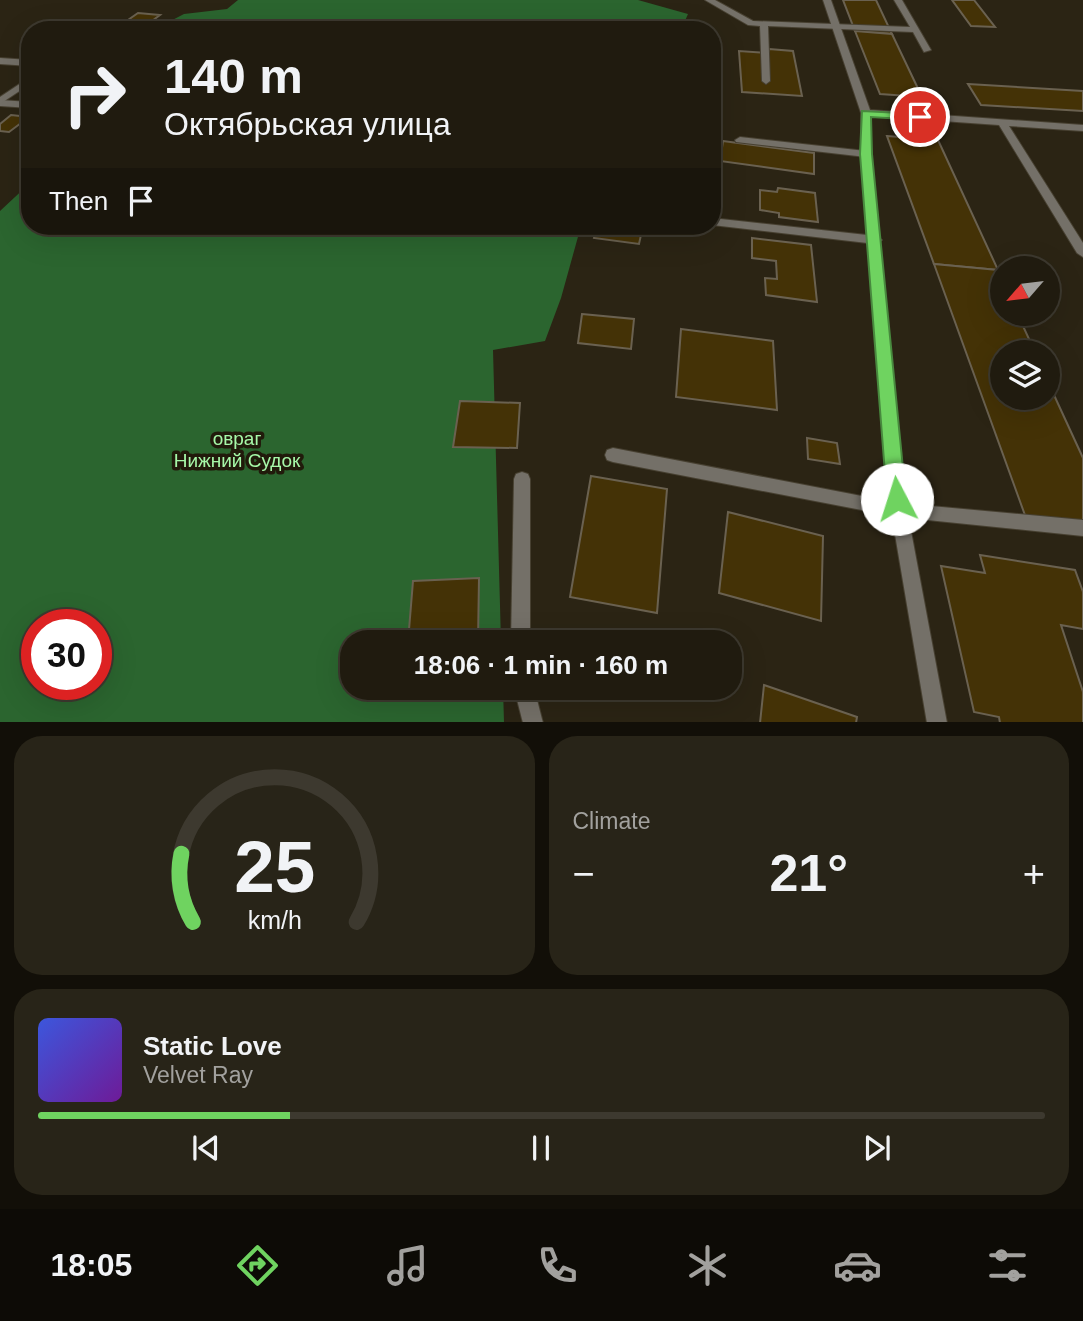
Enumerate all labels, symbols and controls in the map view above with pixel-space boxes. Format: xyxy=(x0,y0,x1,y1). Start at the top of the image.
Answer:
icon: right xyxy=(49,49,140,140)
text: 140 m xyxy=(164,49,303,103)
pin xyxy=(890,87,950,147)
icon: arrive xyxy=(901,98,939,136)
text: Октябрьская улица xyxy=(164,106,451,142)
icon: arrive xyxy=(122,182,160,220)
text: Then xyxy=(49,186,108,216)
north arrow xyxy=(990,256,1060,326)
map controls xyxy=(990,256,1060,410)
button: layers xyxy=(990,340,1060,410)
park label: овраг Нижний Судок xyxy=(174,428,301,471)
position arrow xyxy=(860,462,934,536)
speed limit sign: 30 xyxy=(21,609,112,700)
text: 18:06 · 1 min · 160 m xyxy=(414,650,668,680)
text: Climate xyxy=(573,808,650,834)
text: 25 xyxy=(234,826,315,907)
text: 21° xyxy=(769,844,848,902)
text: − xyxy=(573,853,595,895)
text: + xyxy=(1023,853,1045,895)
text: km/h xyxy=(247,905,301,933)
text: Static Love xyxy=(143,1031,282,1061)
text: Velvet Ray xyxy=(143,1062,253,1088)
icon: previous xyxy=(187,1129,225,1167)
icon: pause xyxy=(522,1129,560,1167)
icon: next xyxy=(858,1129,896,1167)
icon: directions xyxy=(233,1241,282,1290)
icon: music xyxy=(383,1241,432,1290)
icon: phone xyxy=(533,1241,582,1290)
icon: climate xyxy=(683,1241,732,1290)
icon: car xyxy=(833,1241,882,1290)
icon: filters xyxy=(983,1241,1032,1290)
text: 18:05 xyxy=(51,1247,132,1283)

